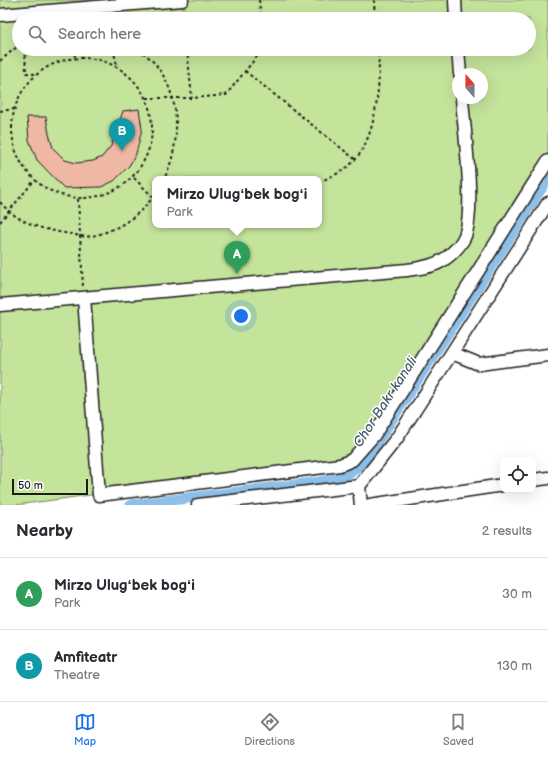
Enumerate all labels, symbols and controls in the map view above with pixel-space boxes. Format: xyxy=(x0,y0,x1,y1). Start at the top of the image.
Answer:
search box xyxy=(12,12,536,56)
icon: search xyxy=(26,23,48,45)
text: Search here xyxy=(58,25,141,44)
north arrow xyxy=(452,68,488,104)
pin: B xyxy=(109,118,135,151)
popup xyxy=(152,176,322,228)
text: Mirzo Ulugʻbek bogʻi xyxy=(167,185,307,204)
text: Park xyxy=(167,204,193,220)
pin: A xyxy=(224,241,250,274)
your location xyxy=(231,306,251,326)
water label: Chor Bakr kanali xyxy=(349,353,421,450)
map controls xyxy=(500,457,536,493)
button: locate xyxy=(500,457,536,493)
scale bar xyxy=(12,477,88,496)
text: 50 m xyxy=(18,479,43,492)
text: Nearby xyxy=(16,521,73,541)
text: 2 results xyxy=(482,523,532,539)
text: Mirzo Ulugʻbek bogʻi xyxy=(54,576,195,595)
text: A xyxy=(25,586,33,602)
text: 30 m xyxy=(502,586,532,602)
text: Park xyxy=(54,595,80,611)
text: Amfiteatr xyxy=(54,648,117,667)
text: B xyxy=(24,658,34,674)
text: 130 m xyxy=(497,658,532,674)
text: Theatre xyxy=(54,667,100,683)
tab: Map xyxy=(74,711,96,748)
tab: Directions xyxy=(244,711,295,748)
tab: Saved xyxy=(443,711,474,748)

